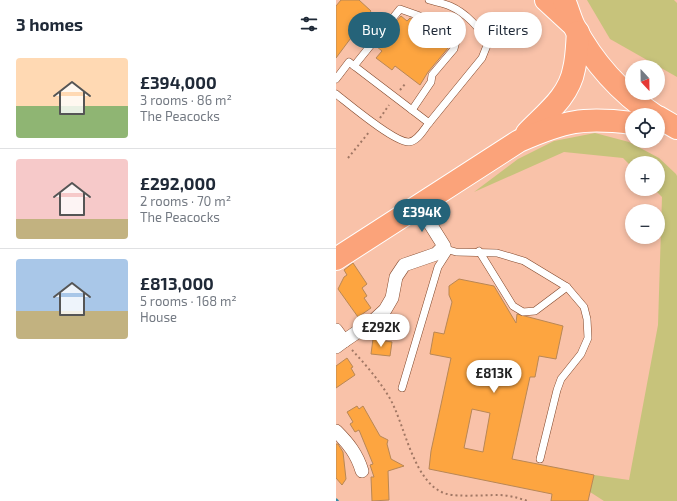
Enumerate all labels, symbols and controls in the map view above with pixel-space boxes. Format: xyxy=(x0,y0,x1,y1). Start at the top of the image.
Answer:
chip: Buy xyxy=(348,12,400,48)
chip: Rent xyxy=(408,12,466,48)
chip: Filters xyxy=(474,12,542,48)
icon: filters xyxy=(298,13,320,35)
text: 3 homes xyxy=(16,14,83,34)
north arrow xyxy=(625,60,665,100)
map controls xyxy=(625,60,665,244)
text: £394,000 xyxy=(140,72,217,92)
icon: home xyxy=(48,74,96,122)
text: 3 rooms · 86 m² xyxy=(140,92,232,108)
text: The Peacocks xyxy=(140,108,220,124)
button: locate xyxy=(625,108,665,148)
button: + xyxy=(625,156,665,196)
text: £292,000 xyxy=(140,173,216,193)
icon: home xyxy=(48,175,96,223)
text: 2 rooms · 70 m² xyxy=(140,193,231,209)
pin: £394K xyxy=(394,199,450,233)
text: £394K xyxy=(402,204,442,220)
button: − xyxy=(625,204,665,244)
text: The Peacocks xyxy=(140,209,220,225)
text: £813,000 xyxy=(140,273,214,293)
icon: home xyxy=(48,275,96,323)
text: 5 rooms · 168 m² xyxy=(140,293,237,309)
text: House xyxy=(140,309,177,325)
pin: £292K xyxy=(353,314,409,348)
text: £292K xyxy=(362,319,400,335)
pin: £813K xyxy=(466,360,522,394)
text: £813K xyxy=(476,365,512,381)

